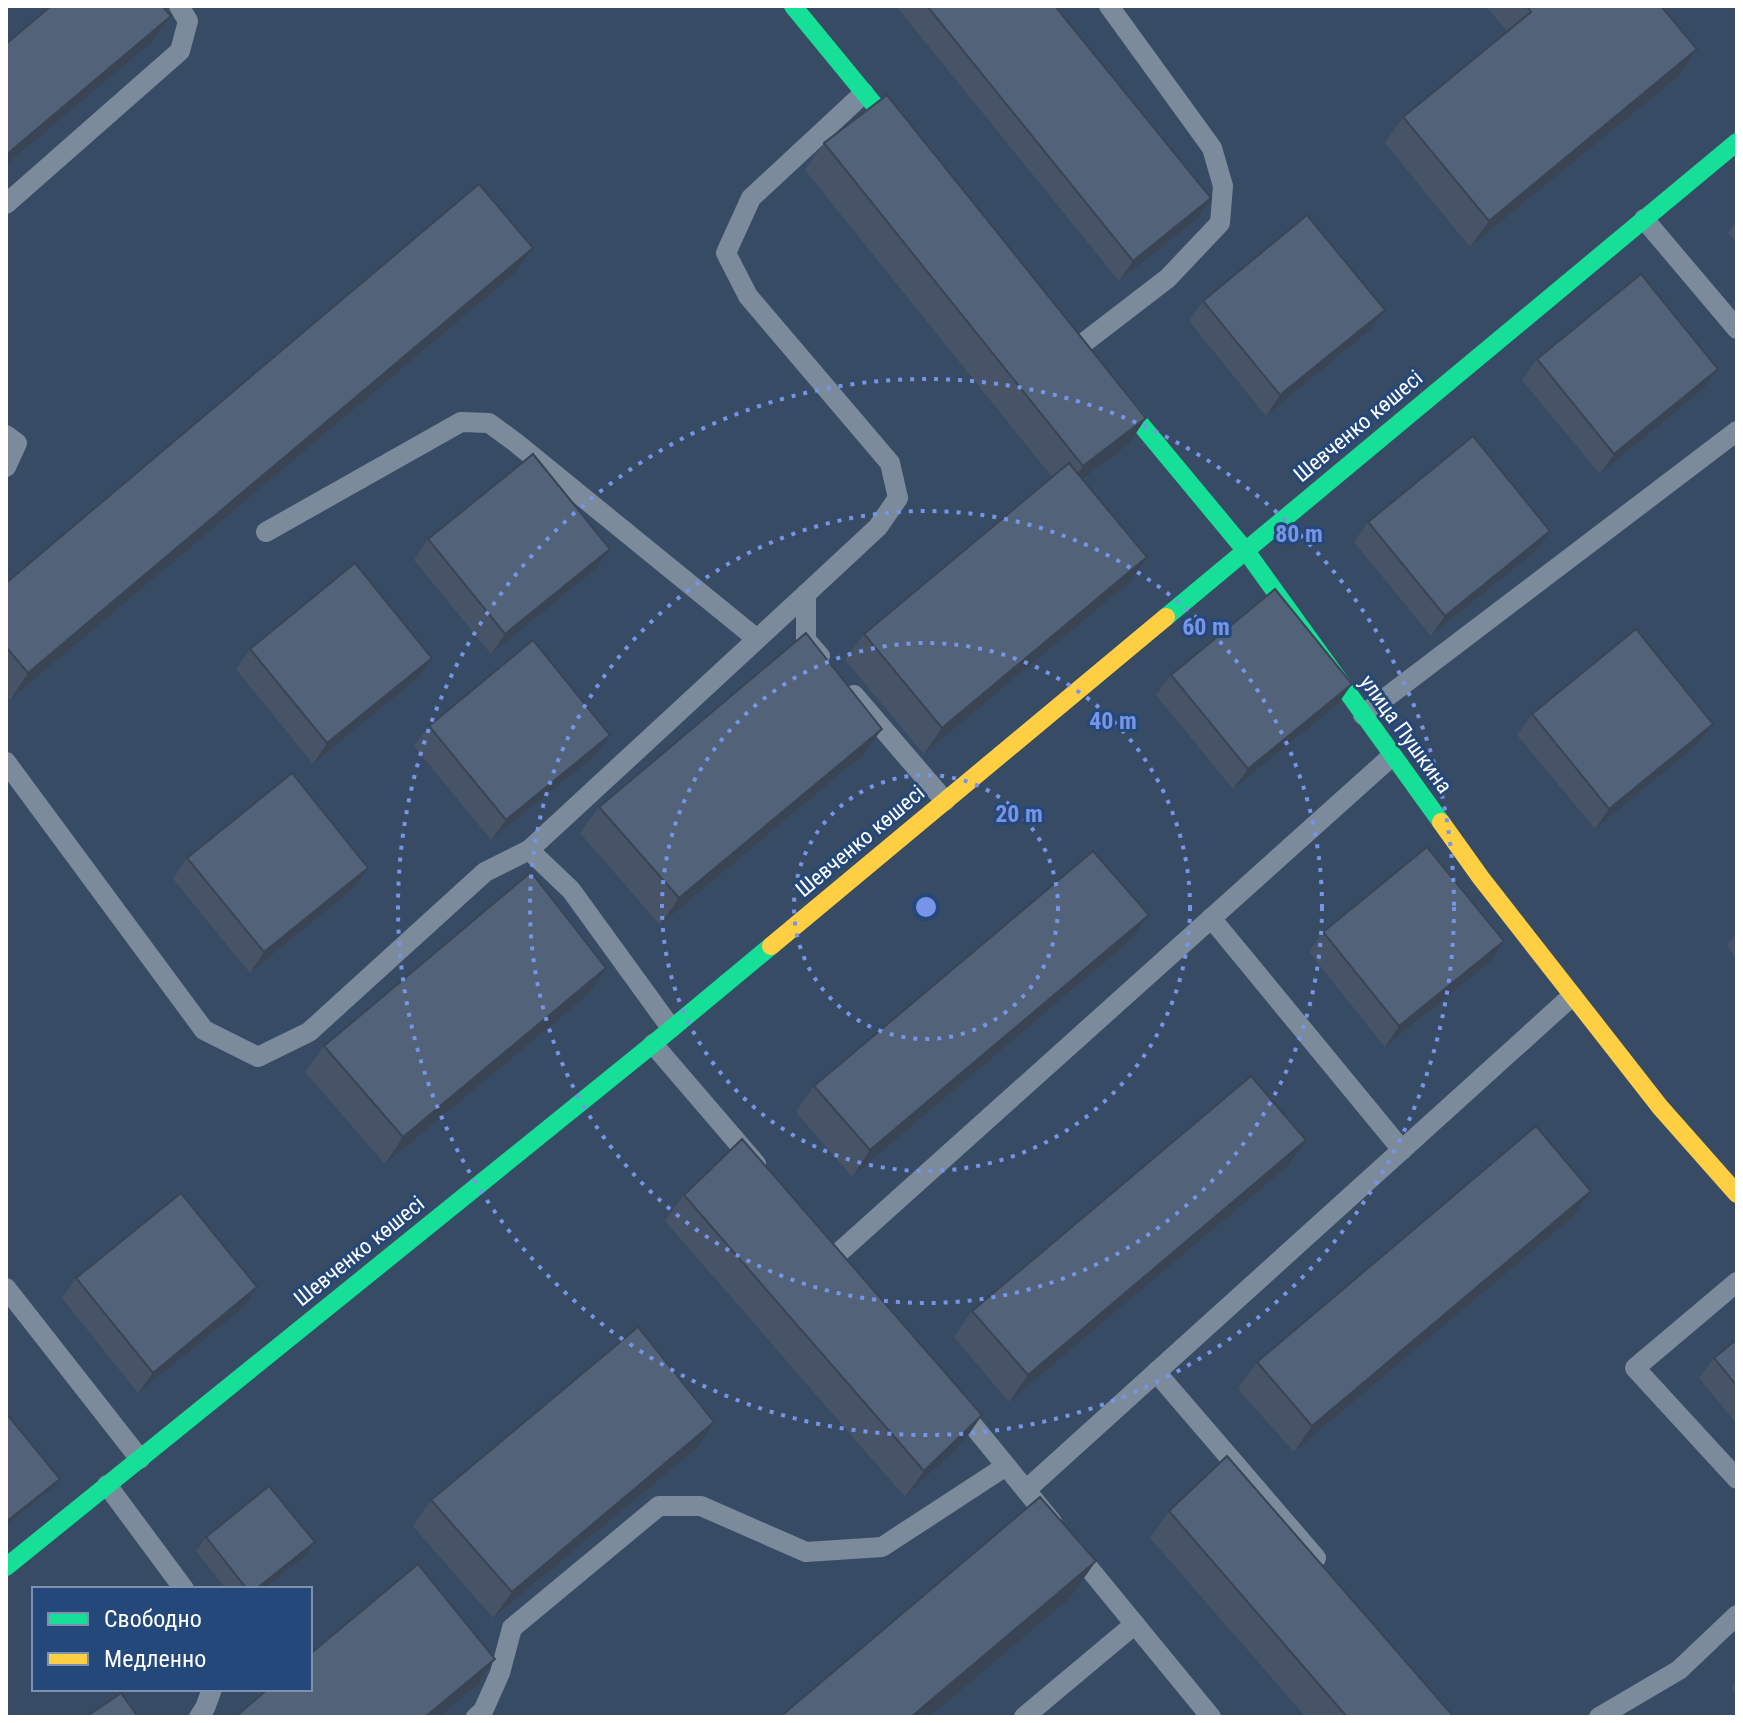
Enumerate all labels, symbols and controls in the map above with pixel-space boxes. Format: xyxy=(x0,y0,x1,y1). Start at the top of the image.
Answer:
street label: Шевченко көшесі xyxy=(1289,365,1427,487)
text: 80 m xyxy=(1275,520,1323,548)
text: 60 m xyxy=(1182,613,1230,641)
street label: улица Пушкина xyxy=(1355,670,1457,798)
text: 40 m xyxy=(1089,707,1137,735)
street label: Шевченко көшесі xyxy=(791,780,929,902)
text: 20 m xyxy=(995,800,1043,828)
centre of rings xyxy=(912,893,940,921)
street label: Шевченко көшесі xyxy=(289,1191,429,1311)
legend xyxy=(32,1587,312,1691)
text: Свободно xyxy=(104,1605,202,1633)
text: Медленно xyxy=(104,1645,206,1673)

